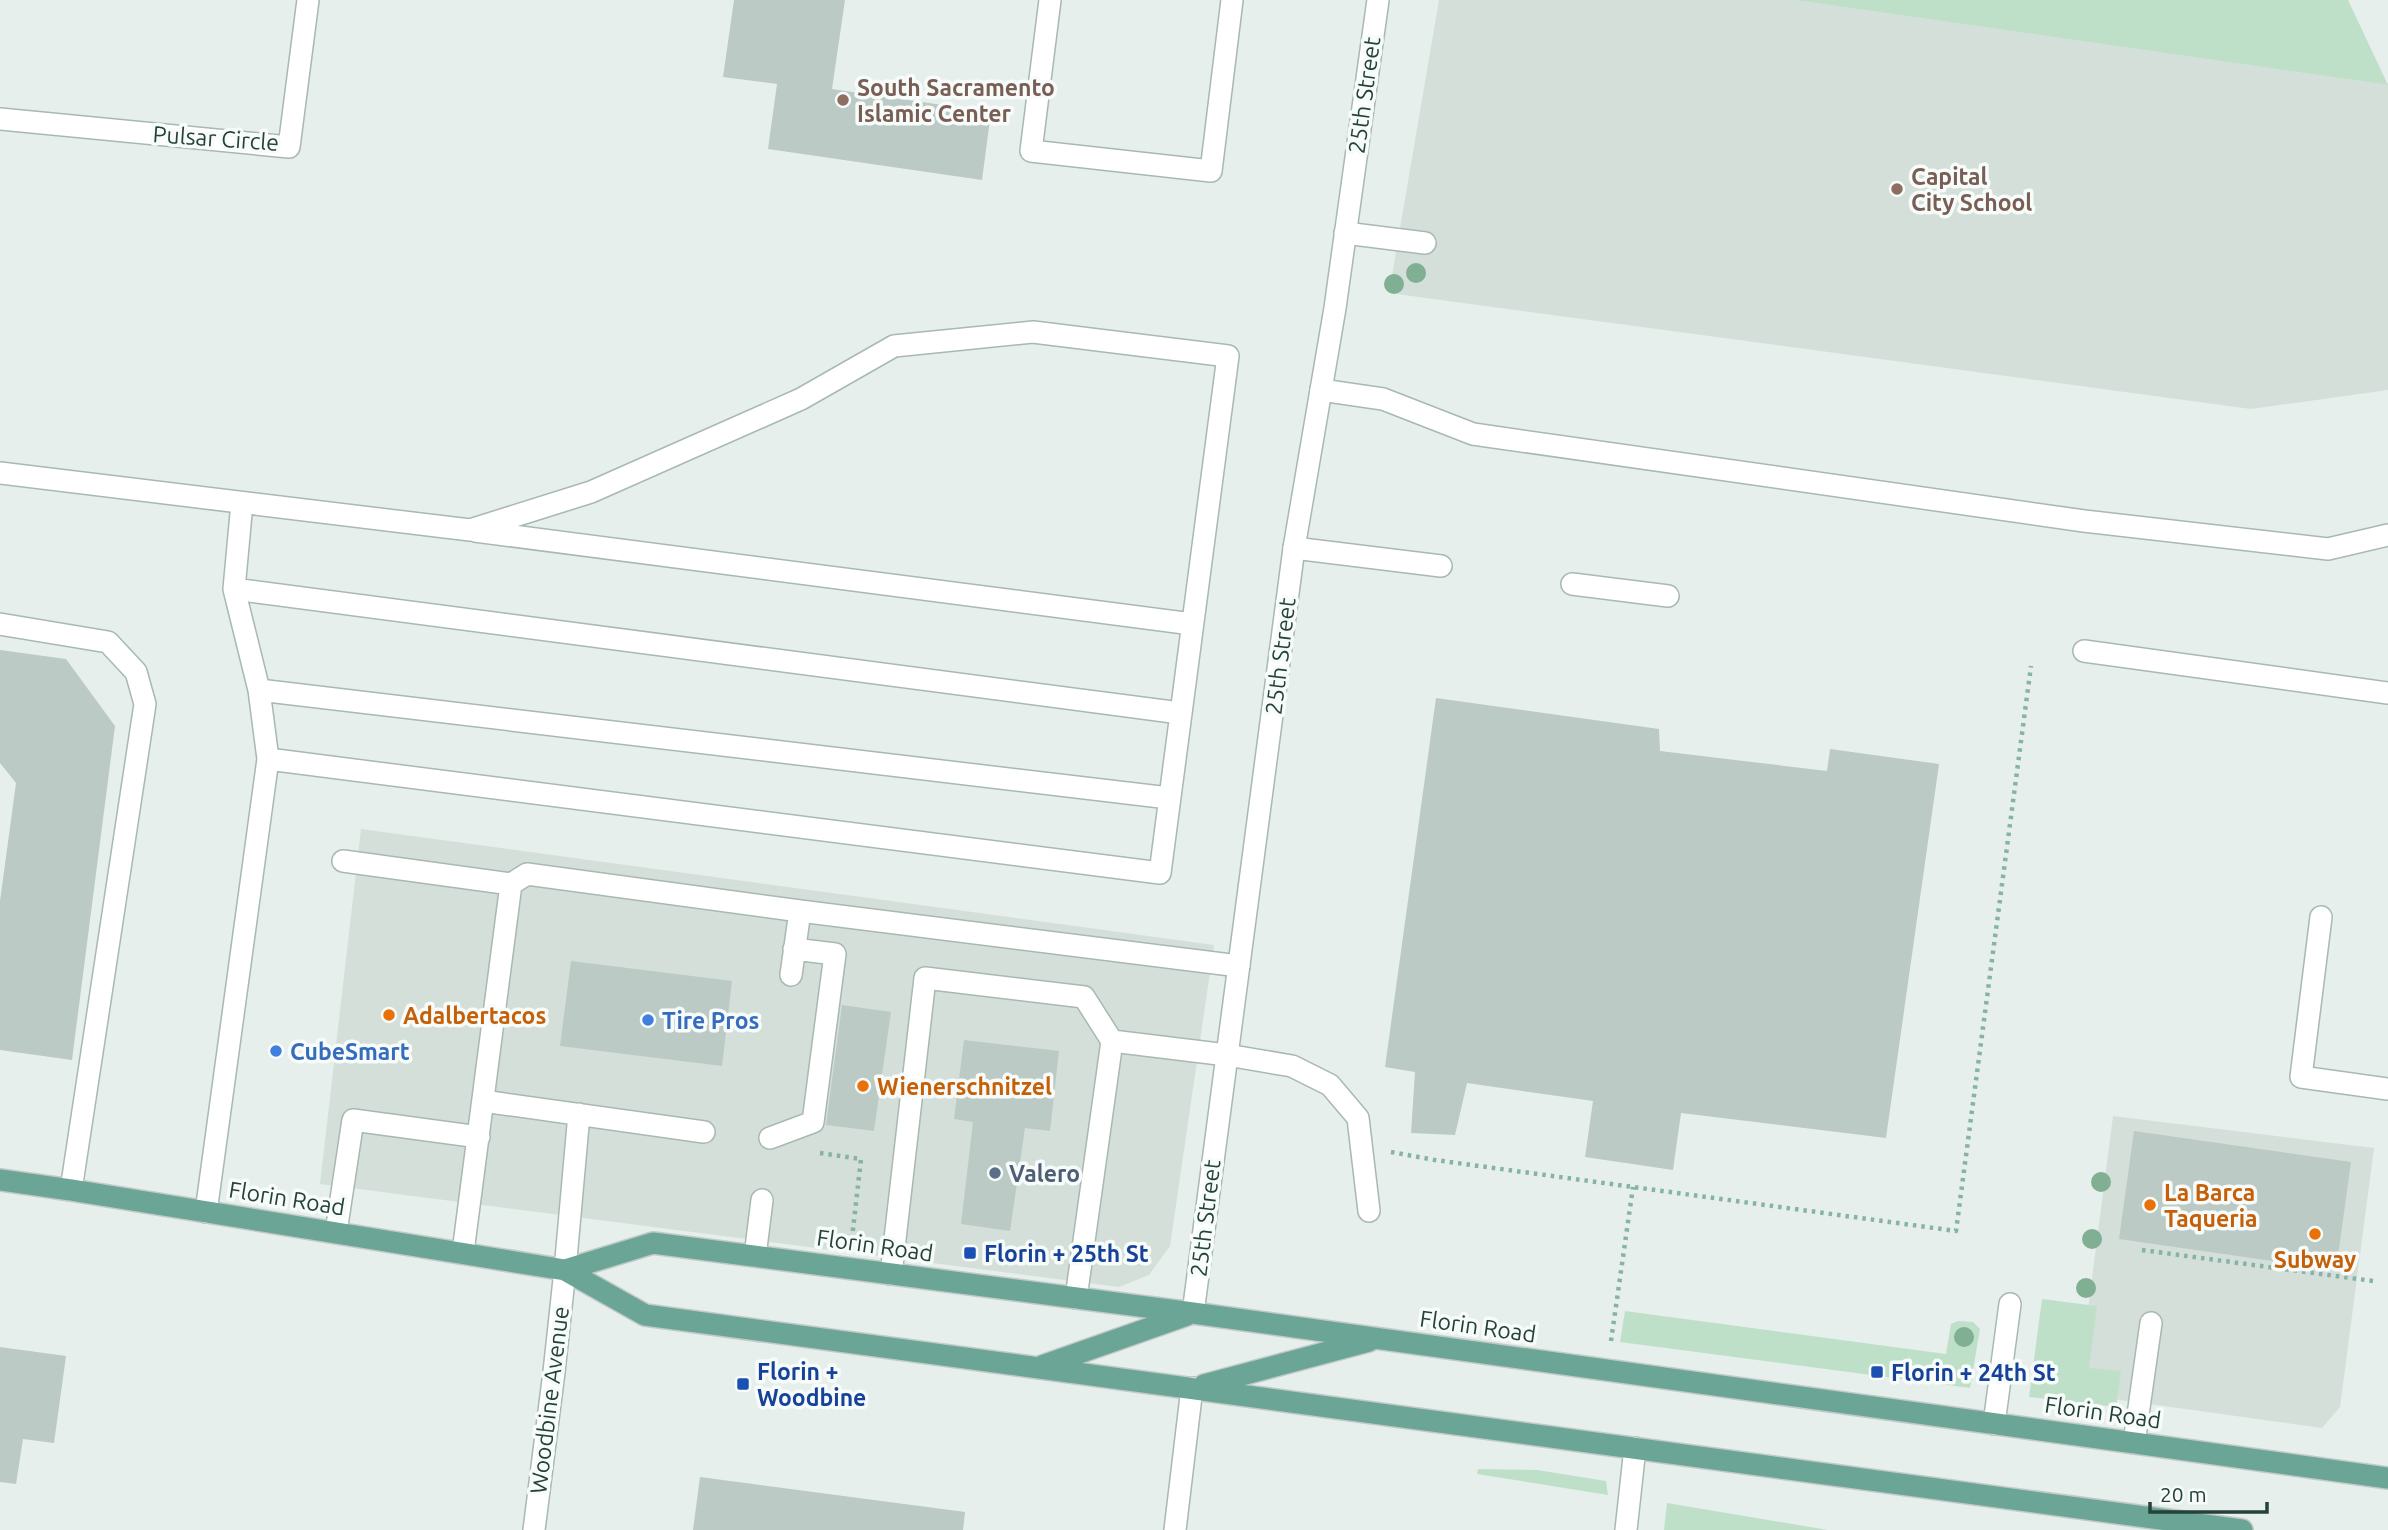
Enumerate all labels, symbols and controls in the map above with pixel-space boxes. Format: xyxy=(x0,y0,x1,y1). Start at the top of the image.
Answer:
street label: 25th Street xyxy=(1343,35,1385,155)
place label: South Sacramento Islamic Center xyxy=(857,75,1055,126)
marker: South Sacramento Islamic Center xyxy=(835,92,851,108)
street label: Pulsar Circle xyxy=(152,121,280,155)
place label: Capital City School xyxy=(1911,164,2032,215)
marker: Capital City School xyxy=(1889,181,1905,197)
street label: 25th Street xyxy=(1260,596,1300,716)
place label: Adalbertacos xyxy=(403,1003,546,1028)
marker: Adalbertacos xyxy=(381,1007,397,1023)
place label: Tire Pros xyxy=(662,1008,759,1033)
marker: Tire Pros xyxy=(640,1012,656,1028)
place label: CubeSmart xyxy=(290,1039,410,1064)
marker: CubeSmart xyxy=(268,1043,284,1059)
place label: Wienerschnitzel xyxy=(877,1074,1052,1099)
marker: Wienerschnitzel xyxy=(855,1078,871,1094)
street label: 25th Street xyxy=(1185,1158,1225,1278)
place label: Valero xyxy=(1009,1161,1080,1186)
marker: Valero xyxy=(987,1165,1003,1181)
street label: Florin Road xyxy=(227,1176,347,1220)
place label: La Barca Taqueria xyxy=(2164,1180,2258,1231)
marker: La Barca Taqueria xyxy=(2142,1197,2158,1213)
street label: Florin Road xyxy=(815,1224,935,1266)
marker: Subway xyxy=(2307,1226,2323,1242)
place label: Florin + 25th St xyxy=(984,1241,1149,1266)
marker: Florin + 25th St xyxy=(962,1245,978,1261)
place label: Subway xyxy=(2274,1247,2356,1272)
street label: Woodbine Avenue xyxy=(525,1305,573,1495)
street label: Florin Road xyxy=(1418,1305,1538,1347)
place label: Florin + Woodbine xyxy=(757,1359,866,1410)
place label: Florin + 24th St xyxy=(1891,1360,2056,1385)
marker: Florin + 24th St xyxy=(1869,1364,1885,1380)
marker: Florin + Woodbine xyxy=(735,1376,751,1392)
street label: Florin Road xyxy=(2043,1391,2163,1433)
scale bar xyxy=(2150,1470,2267,1514)
text: 20 m xyxy=(2160,1482,2207,1506)

